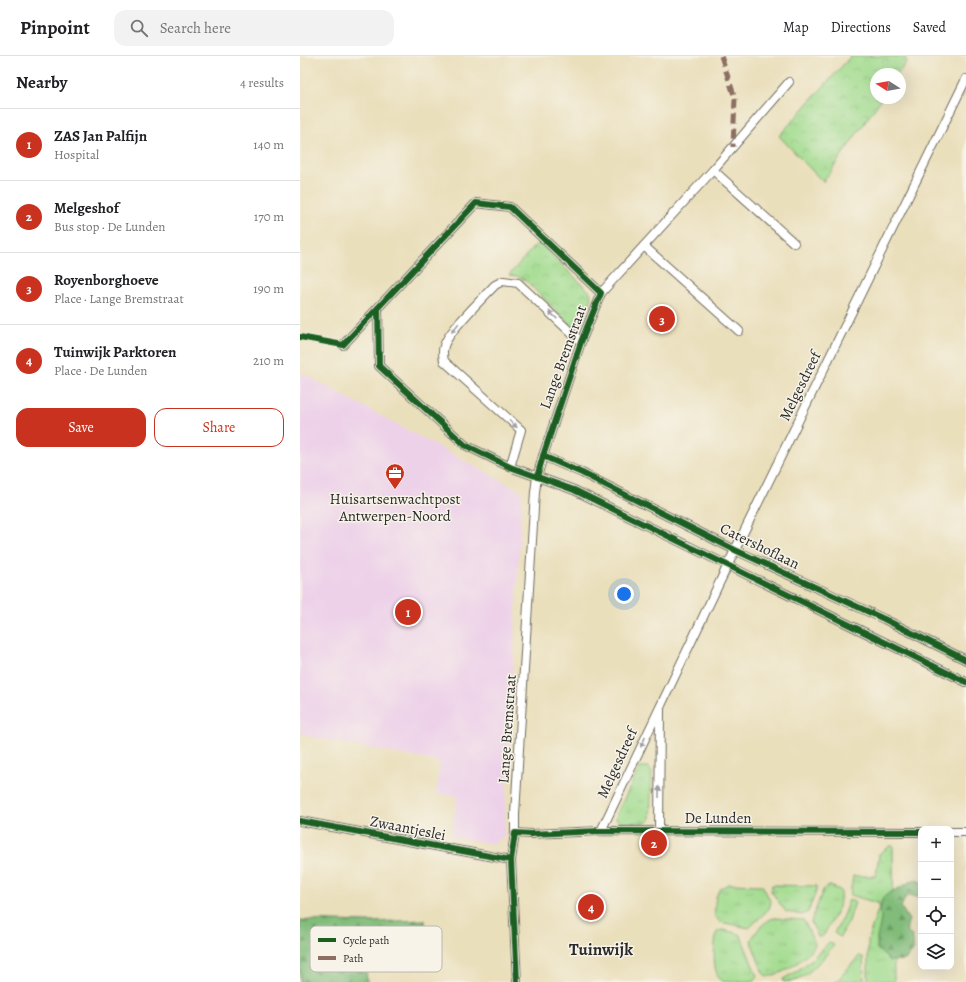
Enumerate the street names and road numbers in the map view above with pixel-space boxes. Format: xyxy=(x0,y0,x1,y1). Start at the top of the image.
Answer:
street label: Lange Bremstraat xyxy=(535,302,591,412)
street label: Melgesdreef xyxy=(775,346,826,424)
street label: Catershoflaan xyxy=(717,518,803,574)
street label: Lange Bremstraat xyxy=(493,674,521,784)
street label: Melgesdreef xyxy=(592,723,643,801)
street label: De Lunden xyxy=(684,808,752,828)
street label: Zwaantjeslei xyxy=(368,811,448,845)

